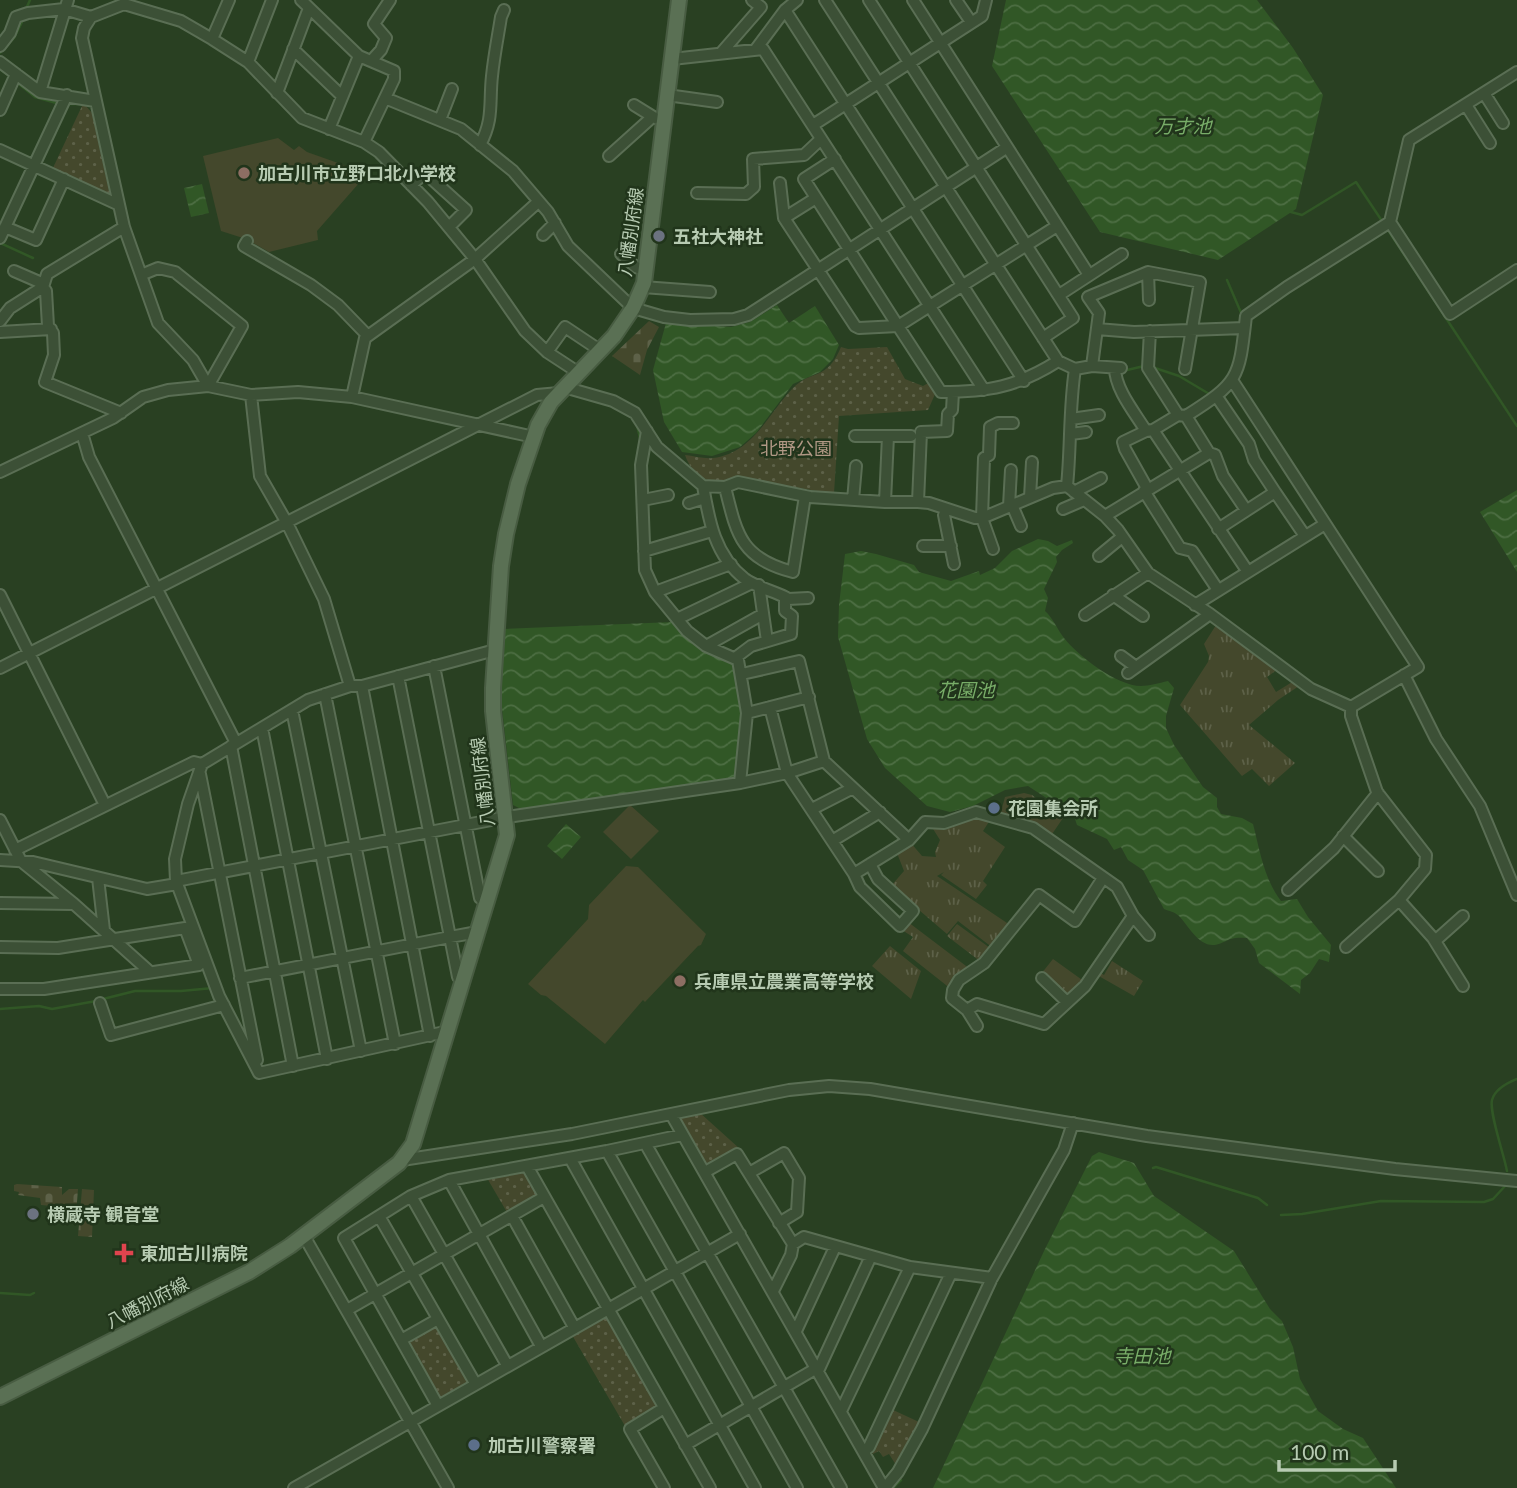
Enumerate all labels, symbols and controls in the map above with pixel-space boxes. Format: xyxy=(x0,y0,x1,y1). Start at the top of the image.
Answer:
water label: 万才池 xyxy=(1154,114,1213,137)
place label: 加古川市立野口北小学校 xyxy=(258,162,456,184)
marker: 加古川市立野口北小学校 xyxy=(236,165,252,181)
street label: 八幡別府線 xyxy=(613,186,647,278)
place label: 五社大神社 xyxy=(673,225,763,247)
marker: 五社大神社 xyxy=(651,228,667,244)
park label: 北野公園 xyxy=(760,437,832,459)
water label: 花園池 xyxy=(937,678,996,701)
street label: 八幡別府線 xyxy=(466,736,498,828)
place label: 花園集会所 xyxy=(1008,797,1098,819)
marker: 花園集会所 xyxy=(986,800,1002,816)
place label: 兵庫県立農業高等学校 xyxy=(694,970,874,992)
marker: 兵庫県立農業高等学校 xyxy=(672,973,688,989)
place label: 横蔵寺 観音堂 xyxy=(47,1203,159,1225)
marker: 横蔵寺 観音堂 xyxy=(25,1206,41,1222)
place label: 東加古川病院 xyxy=(140,1242,248,1264)
marker: 東加古川病院 xyxy=(114,1243,134,1263)
street label: 八幡別府線 xyxy=(102,1272,192,1332)
water label: 寺田池 xyxy=(1113,1344,1172,1367)
scale bar xyxy=(1279,1428,1394,1472)
place label: 加古川警察署 xyxy=(488,1434,596,1456)
marker: 加古川警察署 xyxy=(466,1437,482,1453)
text: 100 m xyxy=(1290,1439,1349,1464)

